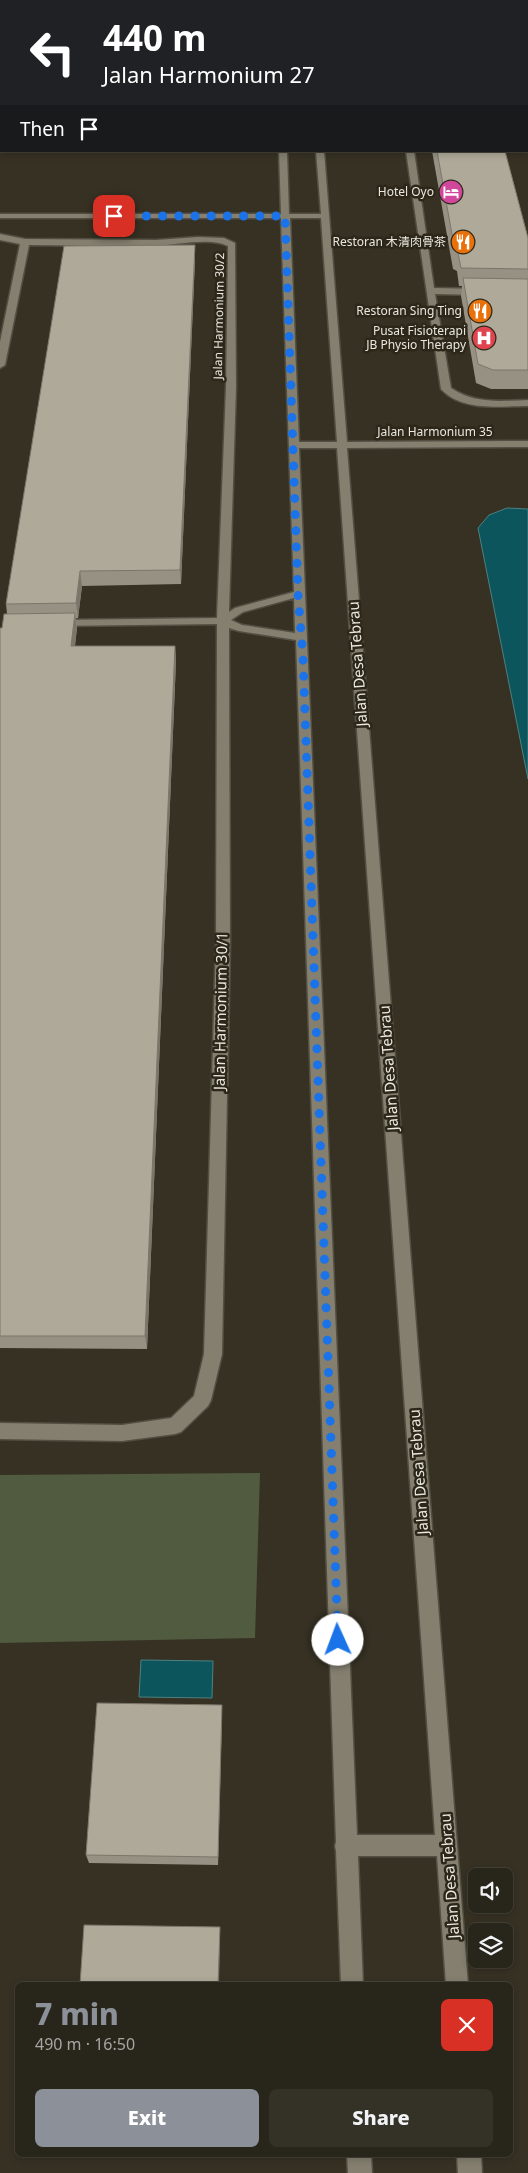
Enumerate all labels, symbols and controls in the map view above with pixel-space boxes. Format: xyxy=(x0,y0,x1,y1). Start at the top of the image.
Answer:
text: 440 m xyxy=(103,14,206,61)
icon: left xyxy=(20,20,85,85)
text: Jalan Harmonium 27 xyxy=(103,59,315,89)
icon: arrive xyxy=(75,115,103,143)
text: Then xyxy=(20,116,65,142)
hotel icon: Hotel Oyo xyxy=(438,179,464,205)
place label: Hotel Oyo xyxy=(378,183,434,200)
pin xyxy=(93,195,135,237)
icon: arrive xyxy=(100,202,128,230)
restaurant icon: Restoran 木清肉骨茶 xyxy=(450,229,476,255)
place label: Restoran 木清肉骨茶 xyxy=(332,233,446,250)
street label: Jalan Harmonium 30/2 xyxy=(209,252,228,381)
restaurant icon: Restoran Sing Ting xyxy=(467,298,493,324)
place label: Restoran Sing Ting xyxy=(356,302,462,319)
place label: Pusat Fisioterapi JB Physio Therapy xyxy=(365,322,467,353)
hospital icon: Pusat Fisioterapi JB Physio Therapy xyxy=(471,325,497,351)
street label: Jalan Harmonium 35 xyxy=(376,423,493,440)
street label: Jalan Desa Tebrau xyxy=(343,601,371,729)
street label: Jalan Harmonium 30/1 xyxy=(209,932,231,1092)
street label: Jalan Desa Tebrau xyxy=(374,1005,402,1133)
street label: Jalan Desa Tebrau xyxy=(404,1409,432,1537)
position arrow xyxy=(311,1613,363,1665)
street label: Jalan Desa Tebrau xyxy=(435,1813,463,1941)
map controls xyxy=(468,1868,513,1968)
button: sound xyxy=(468,1868,513,1913)
button: layers xyxy=(468,1923,513,1968)
text: 7 min xyxy=(35,1993,119,2034)
button: close xyxy=(441,1999,493,2051)
text: 490 m · 16:50 xyxy=(35,2033,135,2055)
button: Exit xyxy=(35,2089,259,2147)
button: Share xyxy=(269,2089,493,2147)

